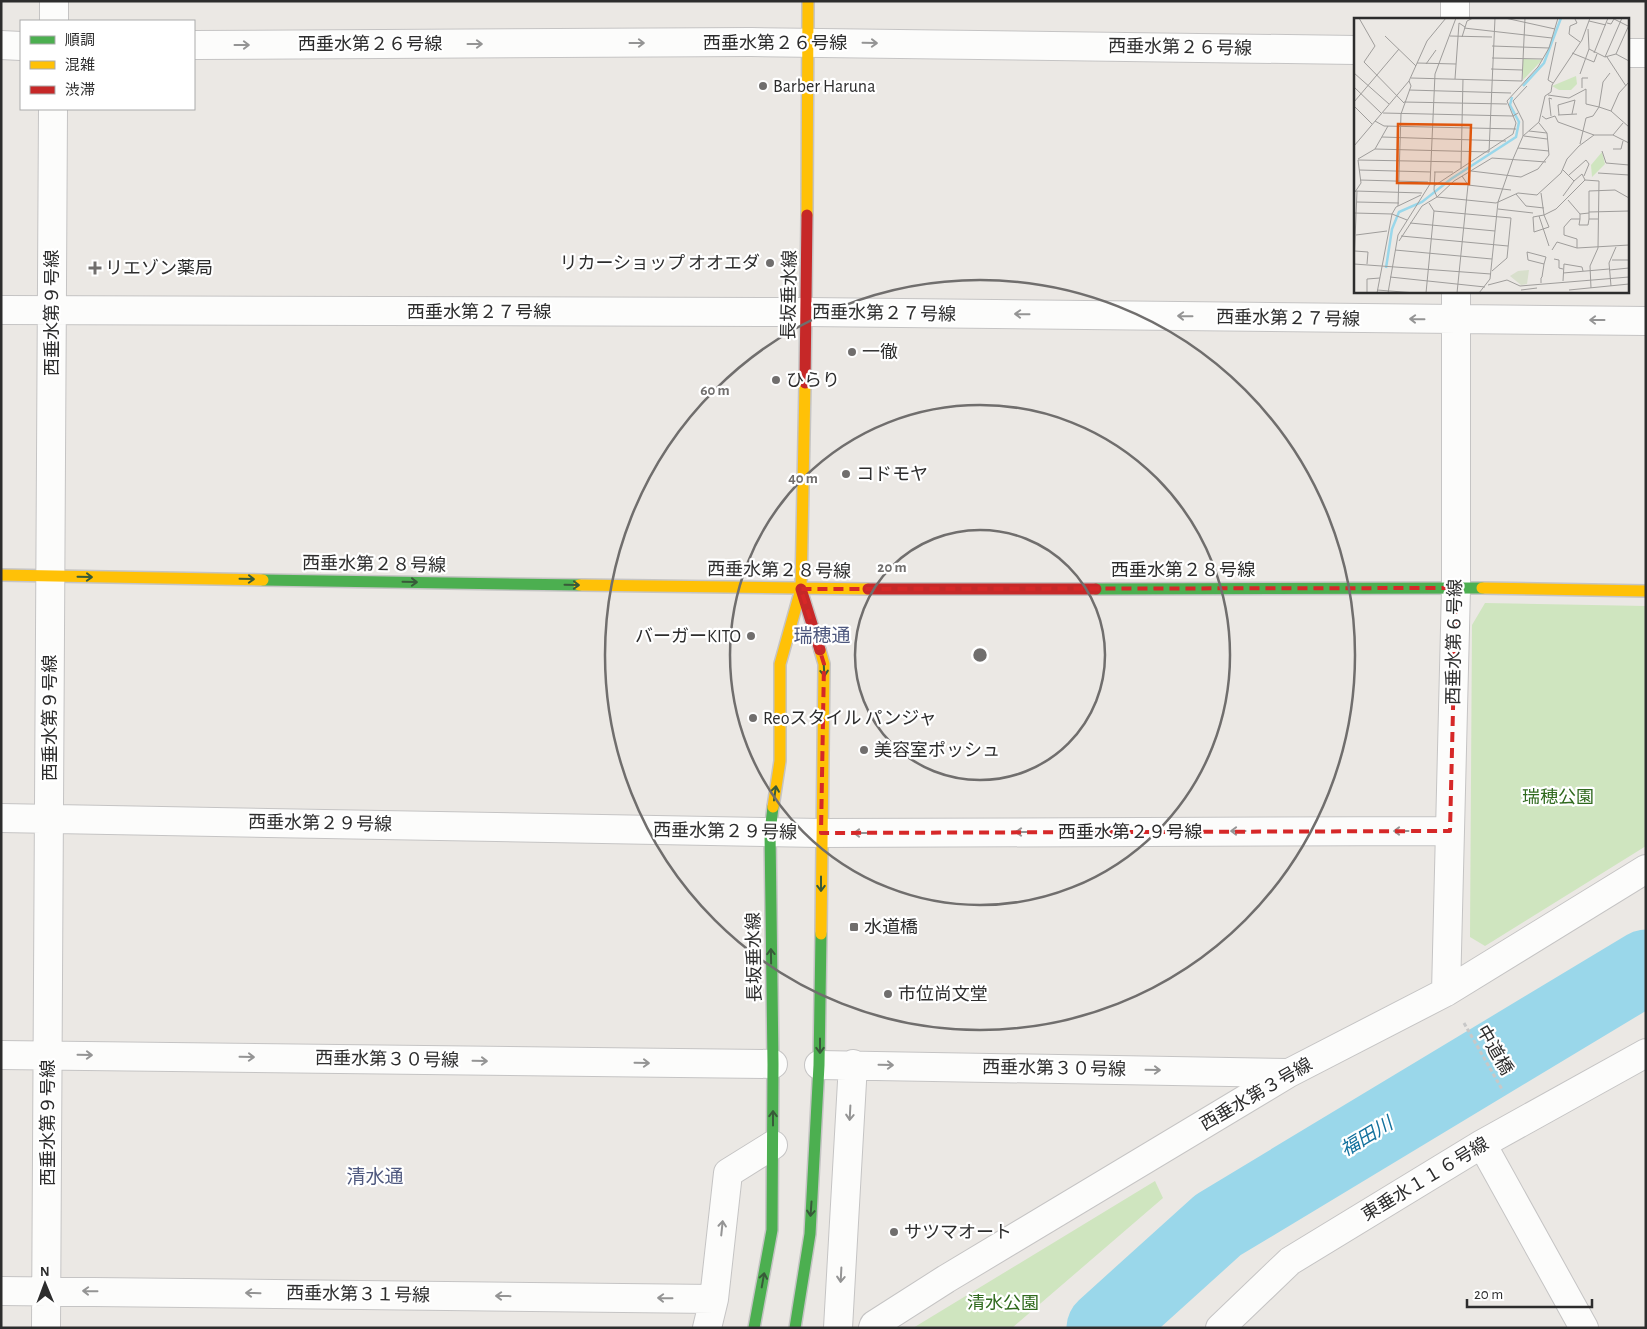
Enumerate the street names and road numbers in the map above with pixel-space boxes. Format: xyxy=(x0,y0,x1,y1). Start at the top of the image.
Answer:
street label: 西垂水第２６号線 xyxy=(703,33,847,53)
street label: 西垂水第２６号線 xyxy=(298,34,442,54)
street label: 西垂水第２６号線 xyxy=(1108,36,1252,58)
street label: 西垂水第９号線 xyxy=(42,250,62,376)
street label: 長坂垂水線 xyxy=(778,250,800,340)
street label: 西垂水第２７号線 xyxy=(407,302,551,322)
street label: 西垂水第２７号線 xyxy=(812,302,956,324)
street label: 西垂水第２７号線 xyxy=(1216,307,1360,329)
street label: 西垂水第２８号線 xyxy=(302,553,446,575)
street label: 西垂水第２８号線 xyxy=(707,559,851,581)
street label: 西垂水第２８号線 xyxy=(1111,560,1255,580)
street label: 西垂水第６号線 xyxy=(1443,579,1465,705)
street label: 西垂水第９号線 xyxy=(40,655,60,781)
street label: 西垂水第２９号線 xyxy=(248,812,392,834)
street label: 西垂水第２９号線 xyxy=(653,820,797,842)
street label: 西垂水第２９号線 xyxy=(1058,822,1202,842)
street label: 長坂垂水線 xyxy=(743,912,765,1002)
street label: 中道橋 xyxy=(1473,1022,1517,1078)
street label: 西垂水第３０号線 xyxy=(315,1048,459,1070)
street label: 西垂水第３号線 xyxy=(1196,1054,1316,1134)
street label: 西垂水第３０号線 xyxy=(982,1057,1126,1079)
street label: 西垂水第９号線 xyxy=(38,1060,58,1186)
street label: 東垂水１１６号線 xyxy=(1358,1133,1492,1225)
street label: 西垂水第３１号線 xyxy=(286,1283,430,1305)

